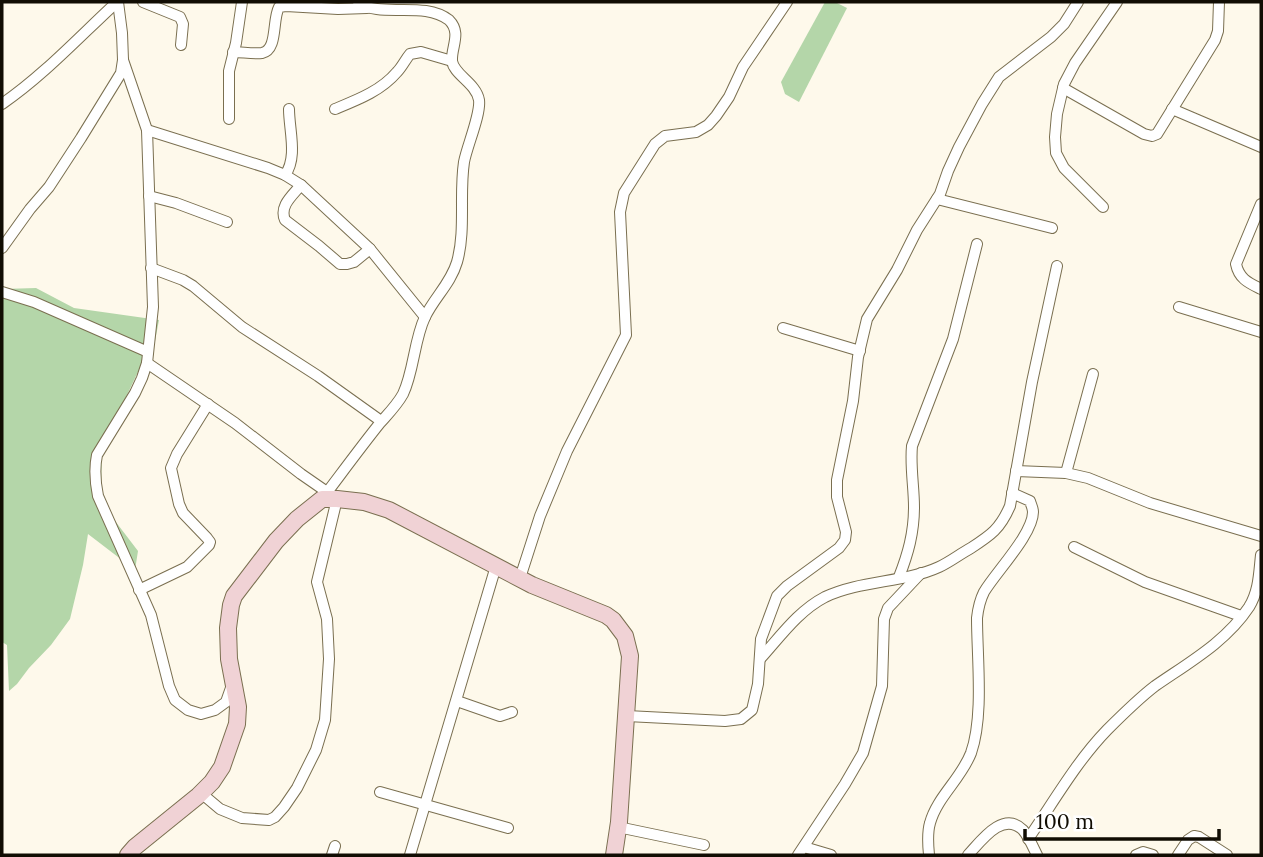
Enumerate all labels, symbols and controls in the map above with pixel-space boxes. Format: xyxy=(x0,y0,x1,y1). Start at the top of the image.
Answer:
scale bar xyxy=(1025,798,1219,842)
text: 100 m xyxy=(1036,808,1094,835)

